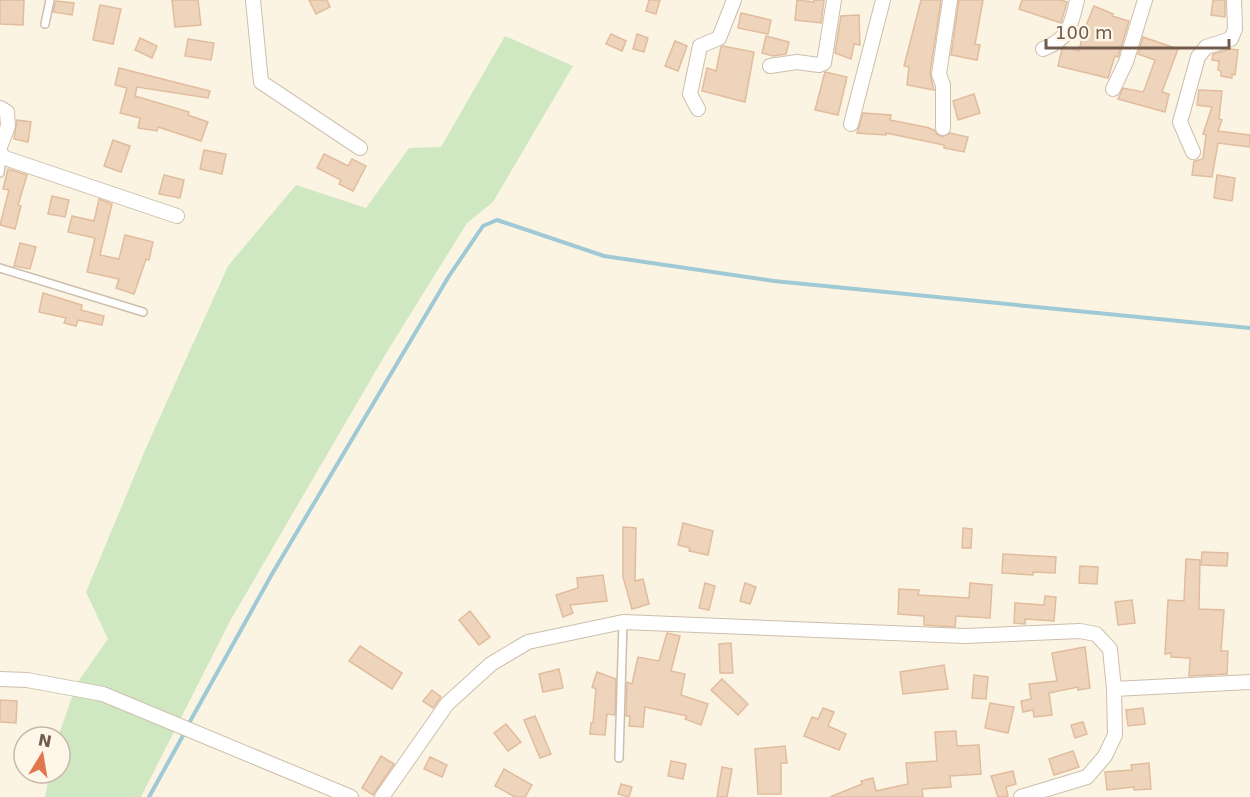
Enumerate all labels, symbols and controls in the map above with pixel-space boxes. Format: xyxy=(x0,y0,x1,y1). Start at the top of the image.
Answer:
scale bar xyxy=(1046,12,1229,50)
text: 100 m xyxy=(1055,22,1113,43)
north arrow xyxy=(12,725,72,785)
text: N xyxy=(36,730,53,751)

